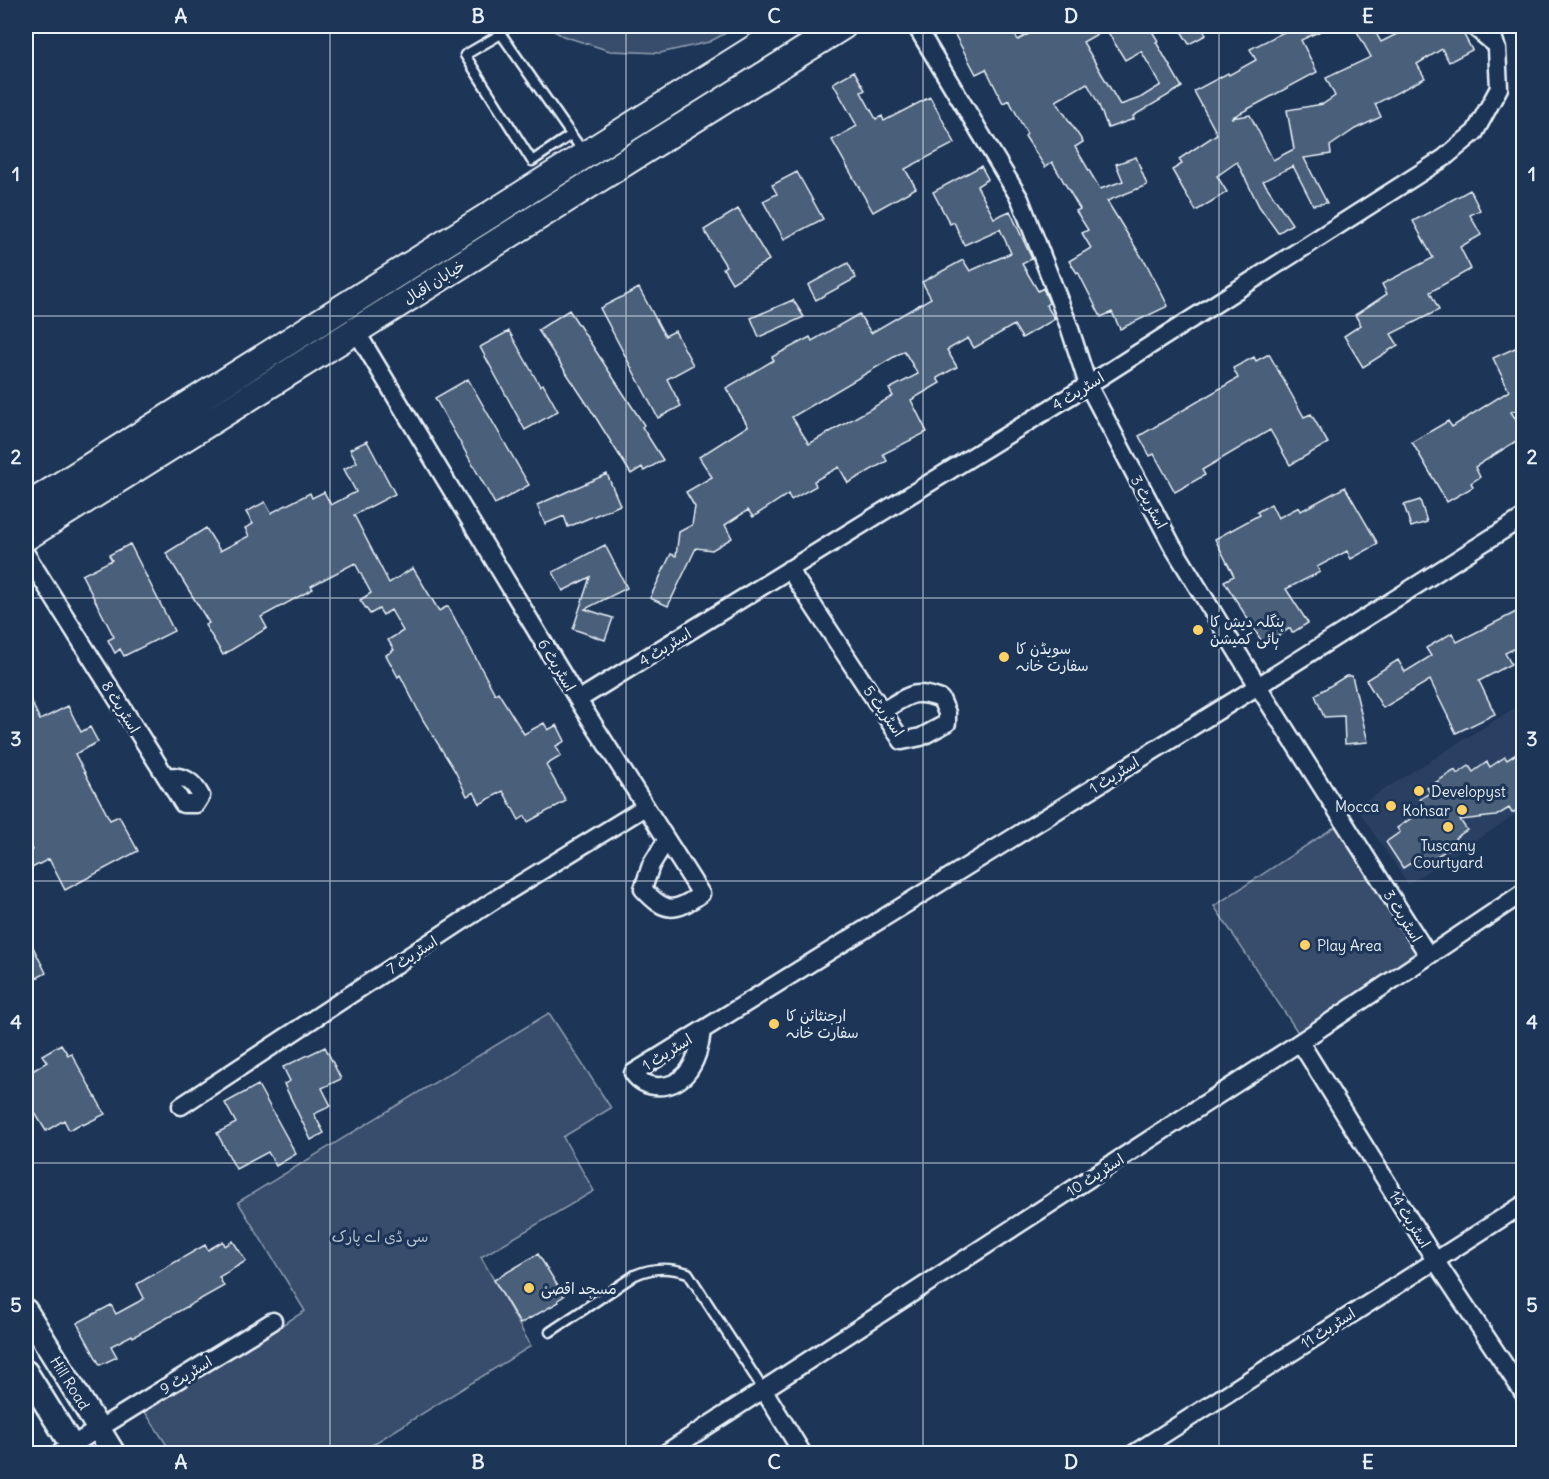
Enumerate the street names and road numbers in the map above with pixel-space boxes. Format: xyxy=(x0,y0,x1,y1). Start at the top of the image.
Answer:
street label: خیابان اقبال xyxy=(400,256,468,308)
street label: اسٹریٹ 4 xyxy=(1048,368,1108,414)
street label: اسٹریٹ 3 xyxy=(1127,472,1171,532)
street label: اسٹریٹ 4 xyxy=(635,624,695,670)
street label: اسٹریٹ 6 xyxy=(534,635,580,695)
street label: اسٹریٹ 8 xyxy=(98,677,144,737)
street label: اسٹریٹ 5 xyxy=(860,682,908,740)
street label: اسٹریٹ 1 xyxy=(1086,752,1142,798)
street label: اسٹریٹ 3 xyxy=(1380,886,1426,946)
street label: اسٹریٹ 7 xyxy=(383,932,441,978)
street label: اسٹریٹ 1 xyxy=(639,1029,695,1075)
street label: اسٹریٹ 10 xyxy=(1062,1149,1128,1201)
street label: اسٹریٹ 14 xyxy=(1385,1187,1435,1251)
street label: اسٹریٹ 11 xyxy=(1297,1303,1359,1353)
street label: اسٹریٹ 9 xyxy=(156,1352,216,1398)
street label: Hill Road xyxy=(46,1353,94,1413)

